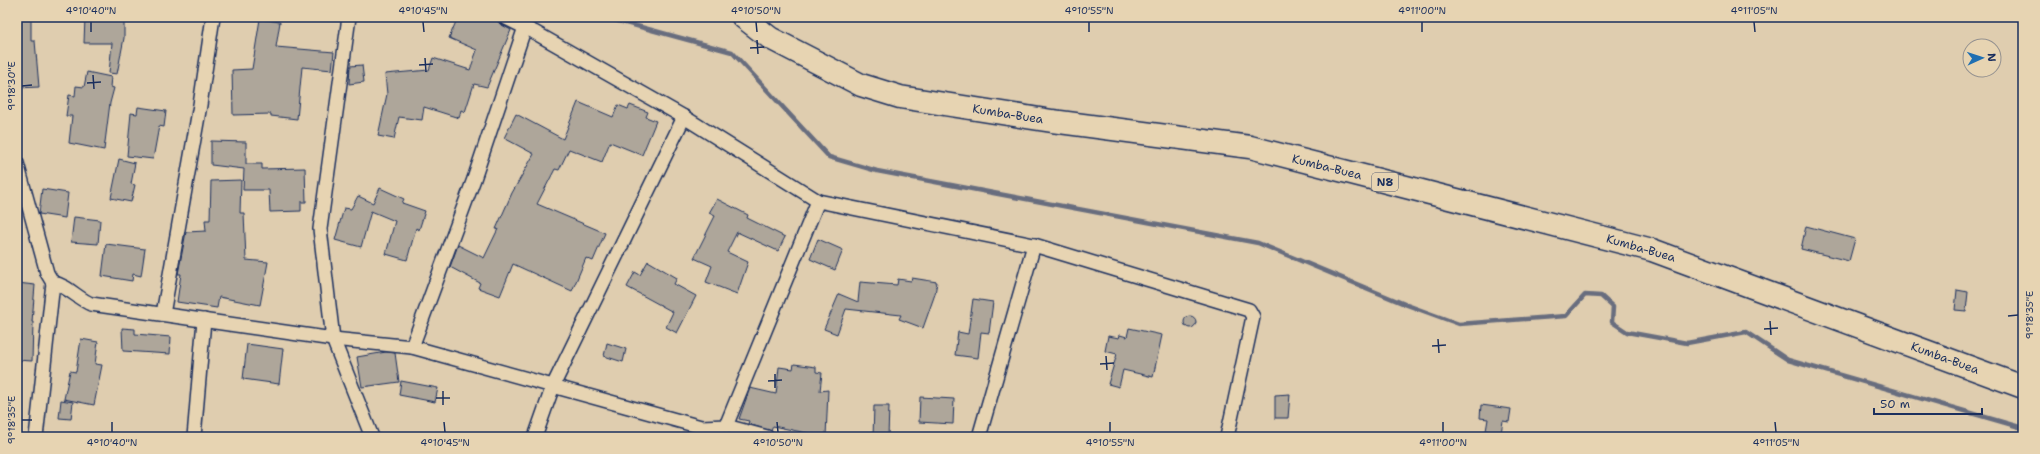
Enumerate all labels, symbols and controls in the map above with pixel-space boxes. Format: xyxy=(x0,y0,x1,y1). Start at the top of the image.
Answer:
text: 4°10'40"N xyxy=(66,4,116,17)
text: 4°10'45"N xyxy=(398,4,448,17)
text: 4°10'50"N xyxy=(731,4,781,17)
text: 4°10'55"N xyxy=(1064,4,1114,17)
text: 4°11'00"N xyxy=(1398,4,1446,17)
text: 4°11'05"N xyxy=(1730,4,1778,17)
north arrow xyxy=(1962,38,2002,78)
text: N xyxy=(1984,53,1999,63)
text: 9°18'30"E xyxy=(5,61,18,111)
street label: Kumba-Buea xyxy=(971,101,1045,128)
street label: Kumba-Buea xyxy=(1290,151,1364,184)
road number: N8 xyxy=(1372,173,1398,191)
street label: Kumba-Buea xyxy=(1604,230,1678,266)
text: 9°18'35"E xyxy=(2023,291,2036,339)
street label: Kumba-Buea xyxy=(1909,338,1982,378)
scale bar xyxy=(1874,390,1982,416)
text: 9°18'35"E xyxy=(5,396,18,444)
text: 50 m xyxy=(1880,396,1910,412)
text: 4°10'40"N xyxy=(87,436,137,449)
text: 4°10'45"N xyxy=(420,436,470,449)
text: 4°10'50"N xyxy=(753,436,803,449)
text: 4°10'55"N xyxy=(1085,436,1135,449)
text: 4°11'00"N xyxy=(1419,436,1467,449)
text: 4°11'05"N xyxy=(1752,436,1800,449)

